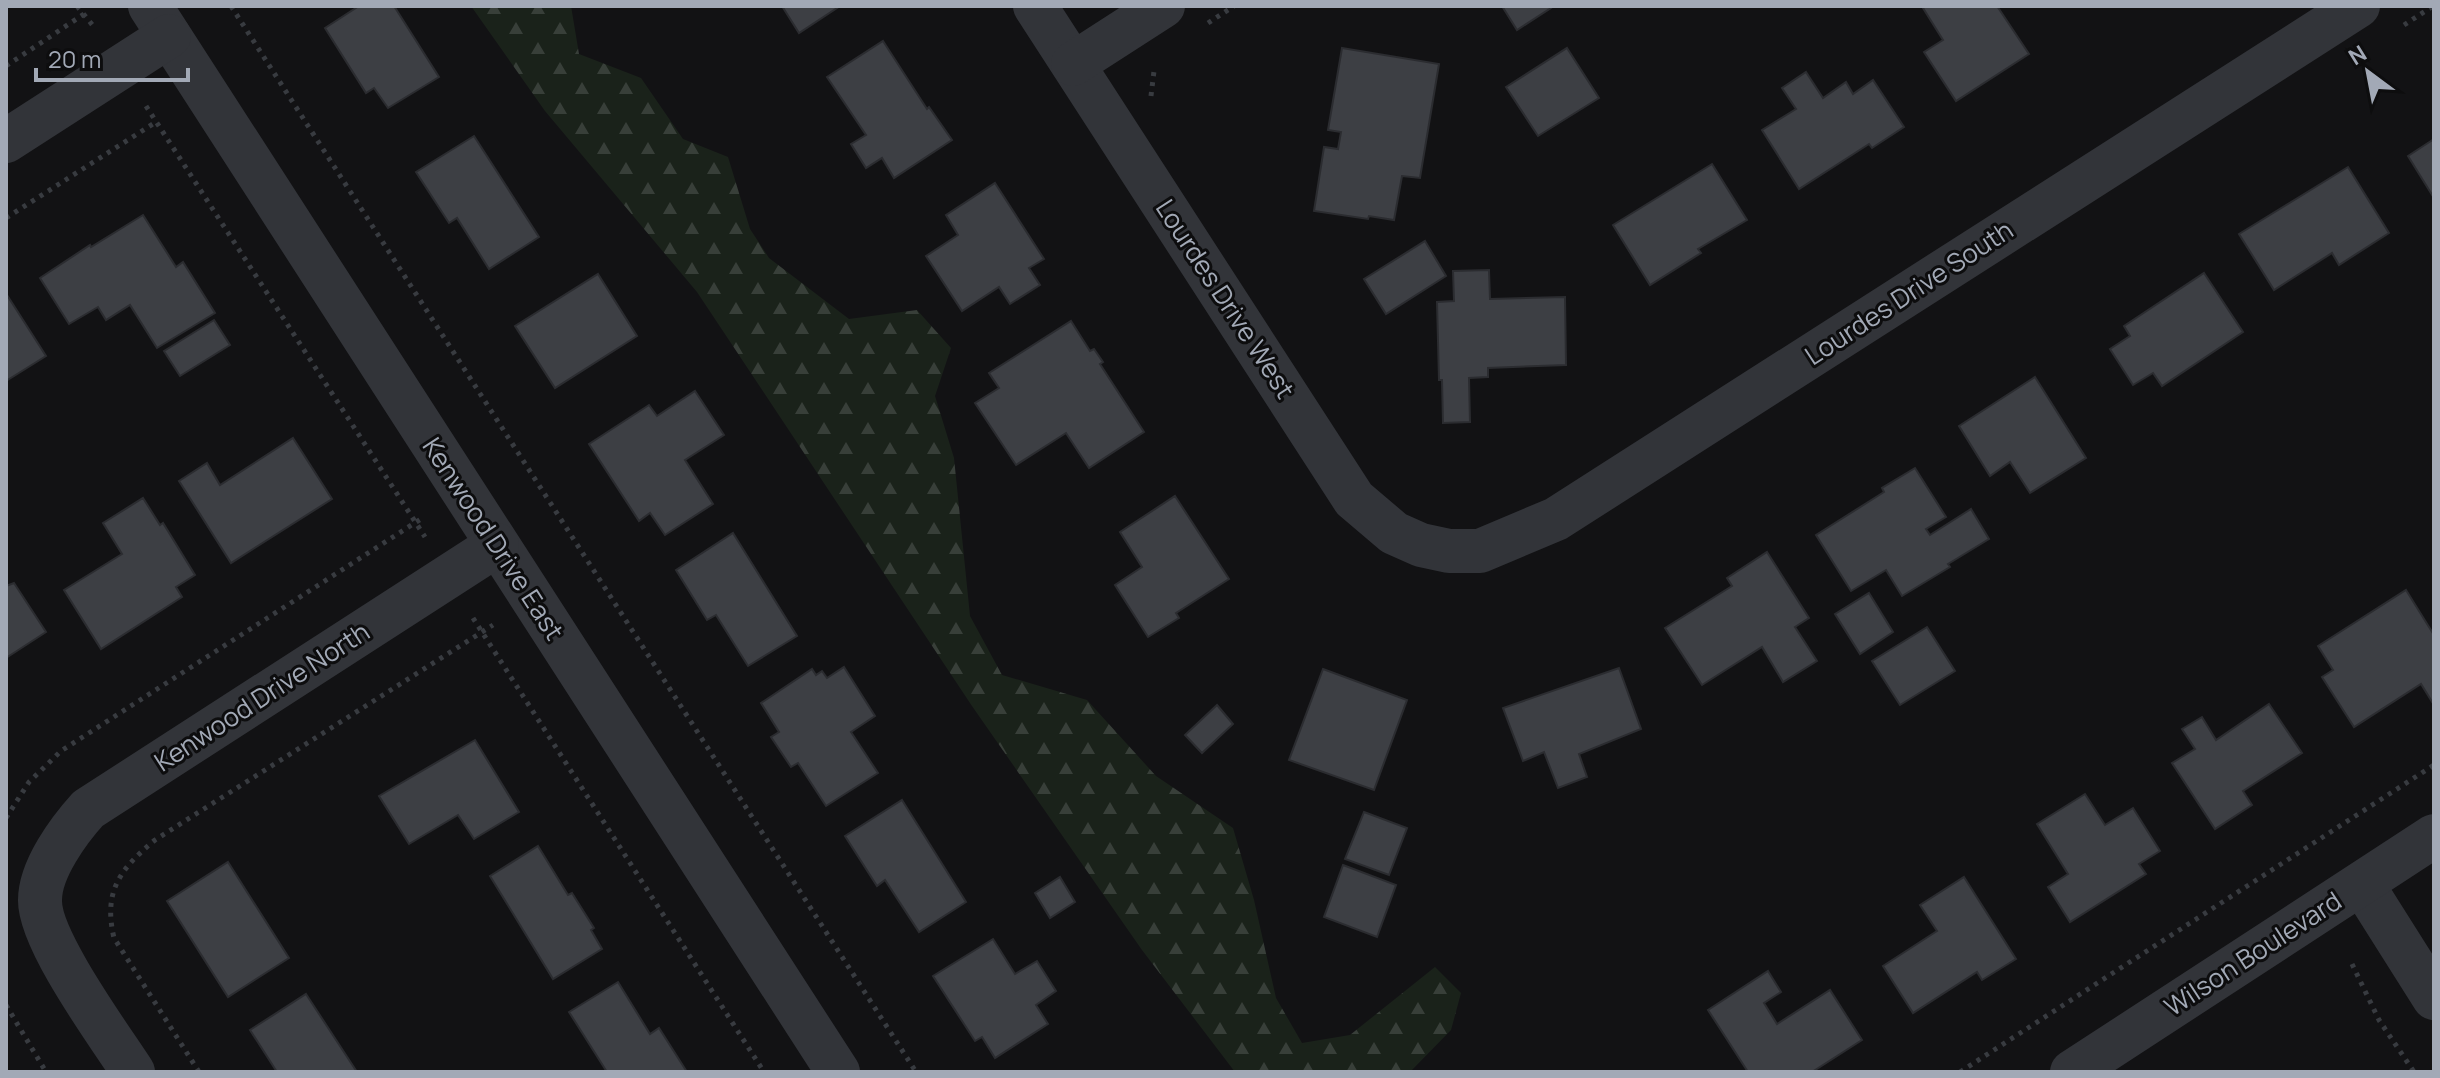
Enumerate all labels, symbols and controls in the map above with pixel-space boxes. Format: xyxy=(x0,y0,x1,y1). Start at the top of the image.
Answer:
scale bar xyxy=(36,32,188,82)
north arrow xyxy=(2328,32,2408,112)
text: N xyxy=(2343,38,2372,72)
text: 20 m xyxy=(48,42,101,75)
street label: Lourdes Drive West xyxy=(1148,192,1304,405)
street label: Lourdes Drive South xyxy=(1797,211,2019,373)
street label: Kenwood Drive East xyxy=(415,430,573,647)
street label: Kenwood Drive North xyxy=(147,613,376,779)
street label: Wilson Boulevard xyxy=(2157,882,2348,1024)

